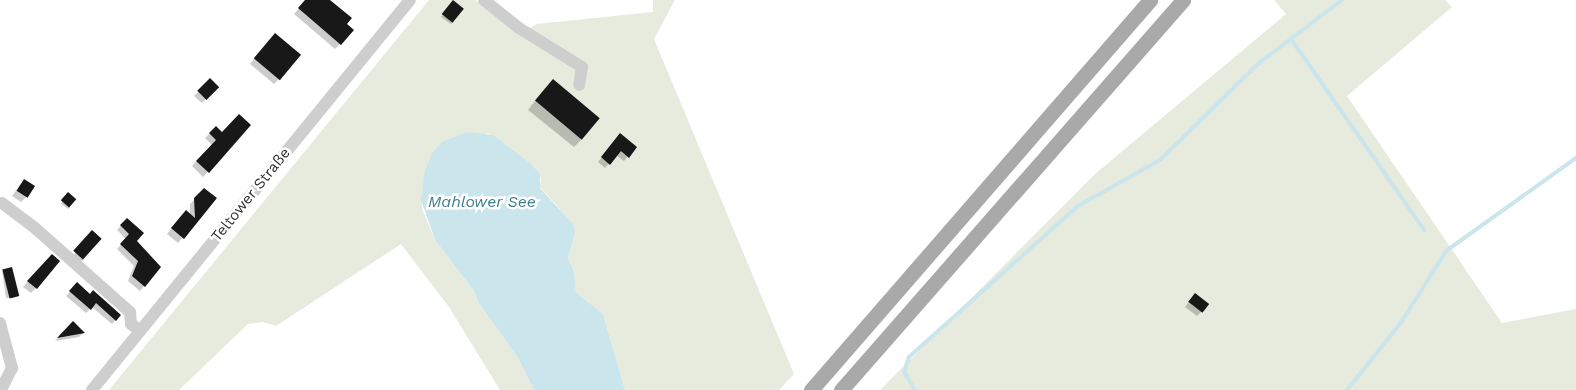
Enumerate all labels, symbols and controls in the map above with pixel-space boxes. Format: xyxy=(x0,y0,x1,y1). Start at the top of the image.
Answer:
street label: Teltower Straße xyxy=(208,144,294,246)
water label: Mahlower See xyxy=(428,192,536,212)

